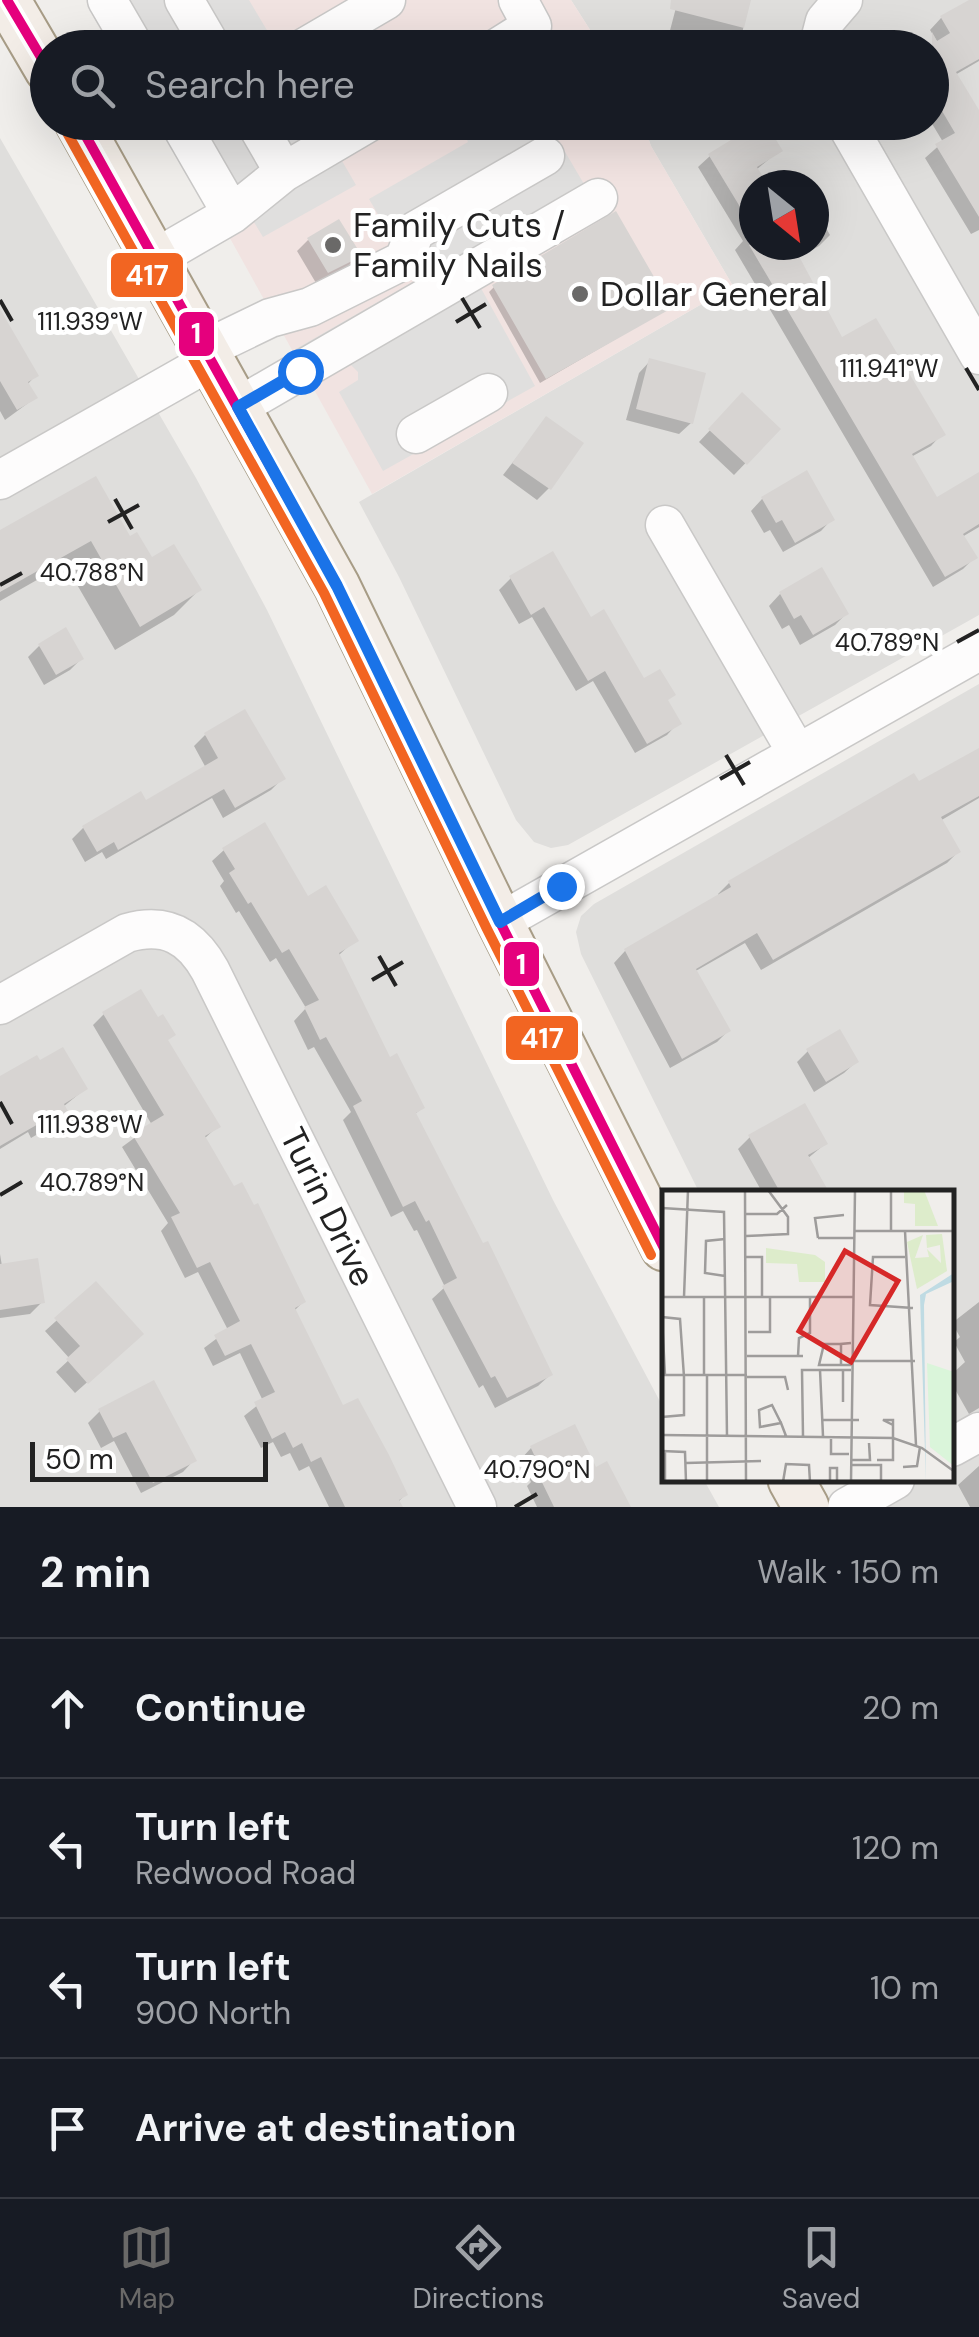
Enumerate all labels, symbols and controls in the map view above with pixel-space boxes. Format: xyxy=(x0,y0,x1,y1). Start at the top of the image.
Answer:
search box xyxy=(30,30,949,140)
icon: search xyxy=(65,58,120,113)
text: Search here xyxy=(145,60,355,110)
north arrow xyxy=(739,170,829,260)
place label: Family Cuts / Family Nails xyxy=(353,202,565,288)
marker: Family Cuts / Family Nails xyxy=(322,234,344,256)
line badge: 417 xyxy=(109,251,185,299)
text: 417 xyxy=(125,257,169,294)
place label: Dollar General xyxy=(600,271,828,317)
marker: Dollar General xyxy=(569,283,591,305)
text: 111.939°W xyxy=(37,305,143,338)
line badge: 1 xyxy=(177,310,216,358)
text: 1 xyxy=(191,315,201,352)
route start xyxy=(278,349,324,395)
text: 111.941°W xyxy=(839,352,939,385)
text: 40.788°N xyxy=(40,556,144,589)
text: 40.789°N xyxy=(835,626,939,659)
route end xyxy=(539,864,585,910)
line badge: 1 xyxy=(502,940,541,988)
text: 1 xyxy=(516,946,526,983)
line badge: 417 xyxy=(504,1014,580,1062)
text: 417 xyxy=(520,1020,564,1057)
text: 111.938°W xyxy=(37,1108,143,1141)
street label: Turin Drive xyxy=(270,1120,386,1294)
text: 40.789°N xyxy=(40,1166,144,1199)
inset map xyxy=(662,1190,954,1482)
scale bar xyxy=(30,1437,268,1482)
text: 50 m xyxy=(45,1441,114,1478)
text: 40.790°N xyxy=(484,1453,590,1486)
text: 2 min xyxy=(40,1545,151,1600)
text: Walk · 150 m xyxy=(757,1551,939,1593)
icon: ahead xyxy=(40,1681,95,1736)
text: Continue xyxy=(135,1683,306,1733)
text: 20 m xyxy=(862,1687,939,1729)
text: Turn left xyxy=(135,1802,291,1852)
icon: left xyxy=(40,1821,95,1876)
text: 120 m xyxy=(852,1827,939,1869)
text: Redwood Road xyxy=(135,1852,356,1894)
text: Turn left xyxy=(135,1942,291,1992)
icon: left xyxy=(40,1961,95,2016)
text: 10 m xyxy=(870,1967,939,2009)
text: 900 North xyxy=(135,1992,291,2034)
icon: arrive xyxy=(40,2101,95,2156)
text: Arrive at destination xyxy=(135,2103,517,2153)
tab: Map xyxy=(119,2220,175,2317)
tab: Directions xyxy=(413,2220,544,2317)
tab: Saved xyxy=(782,2220,860,2317)

